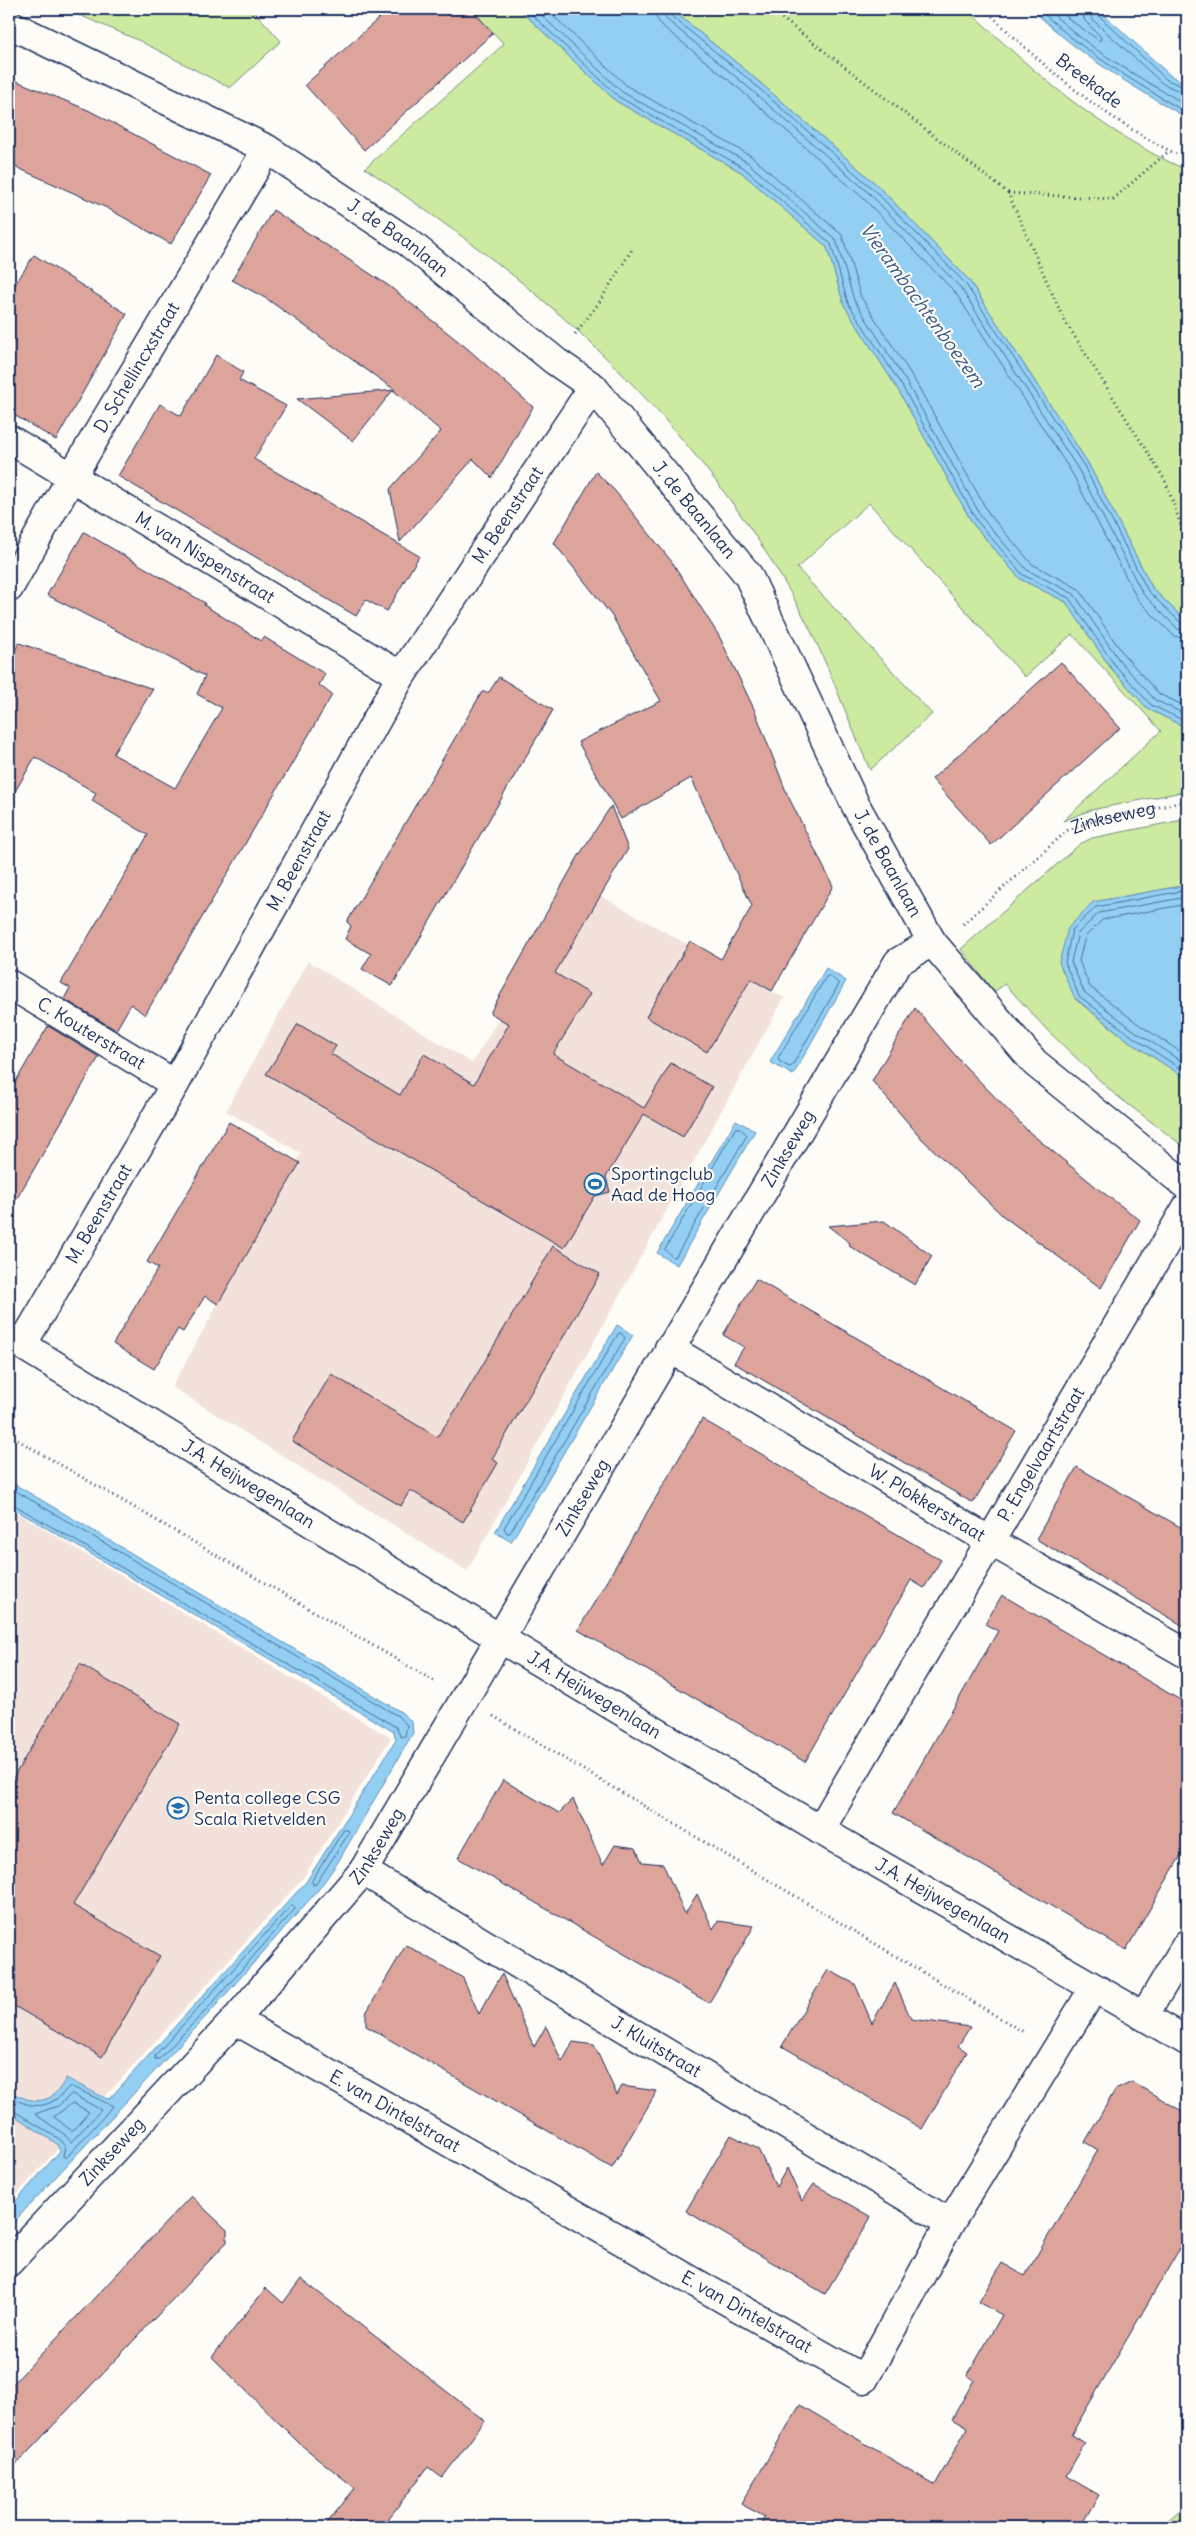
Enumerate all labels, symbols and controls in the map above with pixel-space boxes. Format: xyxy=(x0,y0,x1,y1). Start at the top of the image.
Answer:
street label: Breekade xyxy=(1051,48,1127,113)
street label: J. de Baanlaan xyxy=(343,193,454,281)
water label: Vierambachtenboezem xyxy=(855,218,991,392)
street label: D. Schellincxstraat xyxy=(89,298,184,437)
street label: J. de Baanlaan xyxy=(648,456,742,563)
street label: M. Beenstraat xyxy=(467,462,548,568)
street label: M. van Nispenstraat xyxy=(131,506,279,608)
street label: Zinkseweg xyxy=(1068,796,1157,839)
street label: J. de Baanlaan xyxy=(849,805,928,921)
street label: M. Beenstraat xyxy=(261,806,336,915)
street label: C. Kouterstraat xyxy=(33,992,150,1075)
street label: Zinkseweg xyxy=(756,1105,820,1191)
street label: M. Beenstraat xyxy=(60,1159,137,1268)
place label: Sportingclub Aad de Hoog xyxy=(611,1162,715,1206)
sports icon: Sportingclub Aad de Hoog xyxy=(583,1172,607,1196)
street label: P. Engelvaartstraat xyxy=(992,1383,1089,1526)
street label: J.A. Heijwegenlaan xyxy=(178,1434,320,1533)
street label: Zinkseweg xyxy=(551,1454,614,1540)
street label: W. Plokkerstraat xyxy=(865,1459,990,1547)
street label: J.A. Heijwegenlaan xyxy=(523,1645,666,1743)
place label: Penta college CSG Scala Rietvelden xyxy=(194,1786,340,1830)
school or university icon: Penta college CSG Scala Rietvelden xyxy=(166,1796,190,1820)
street label: Zinkseweg xyxy=(345,1803,409,1889)
street label: J.A. Heijwegenlaan xyxy=(872,1852,1015,1948)
street label: J. Kluitstraat xyxy=(607,2011,706,2082)
street label: E. van Dintelstraat xyxy=(326,2064,465,2157)
street label: Zinkseweg xyxy=(74,2112,149,2190)
street label: E. van Dintelstraat xyxy=(677,2265,816,2358)

